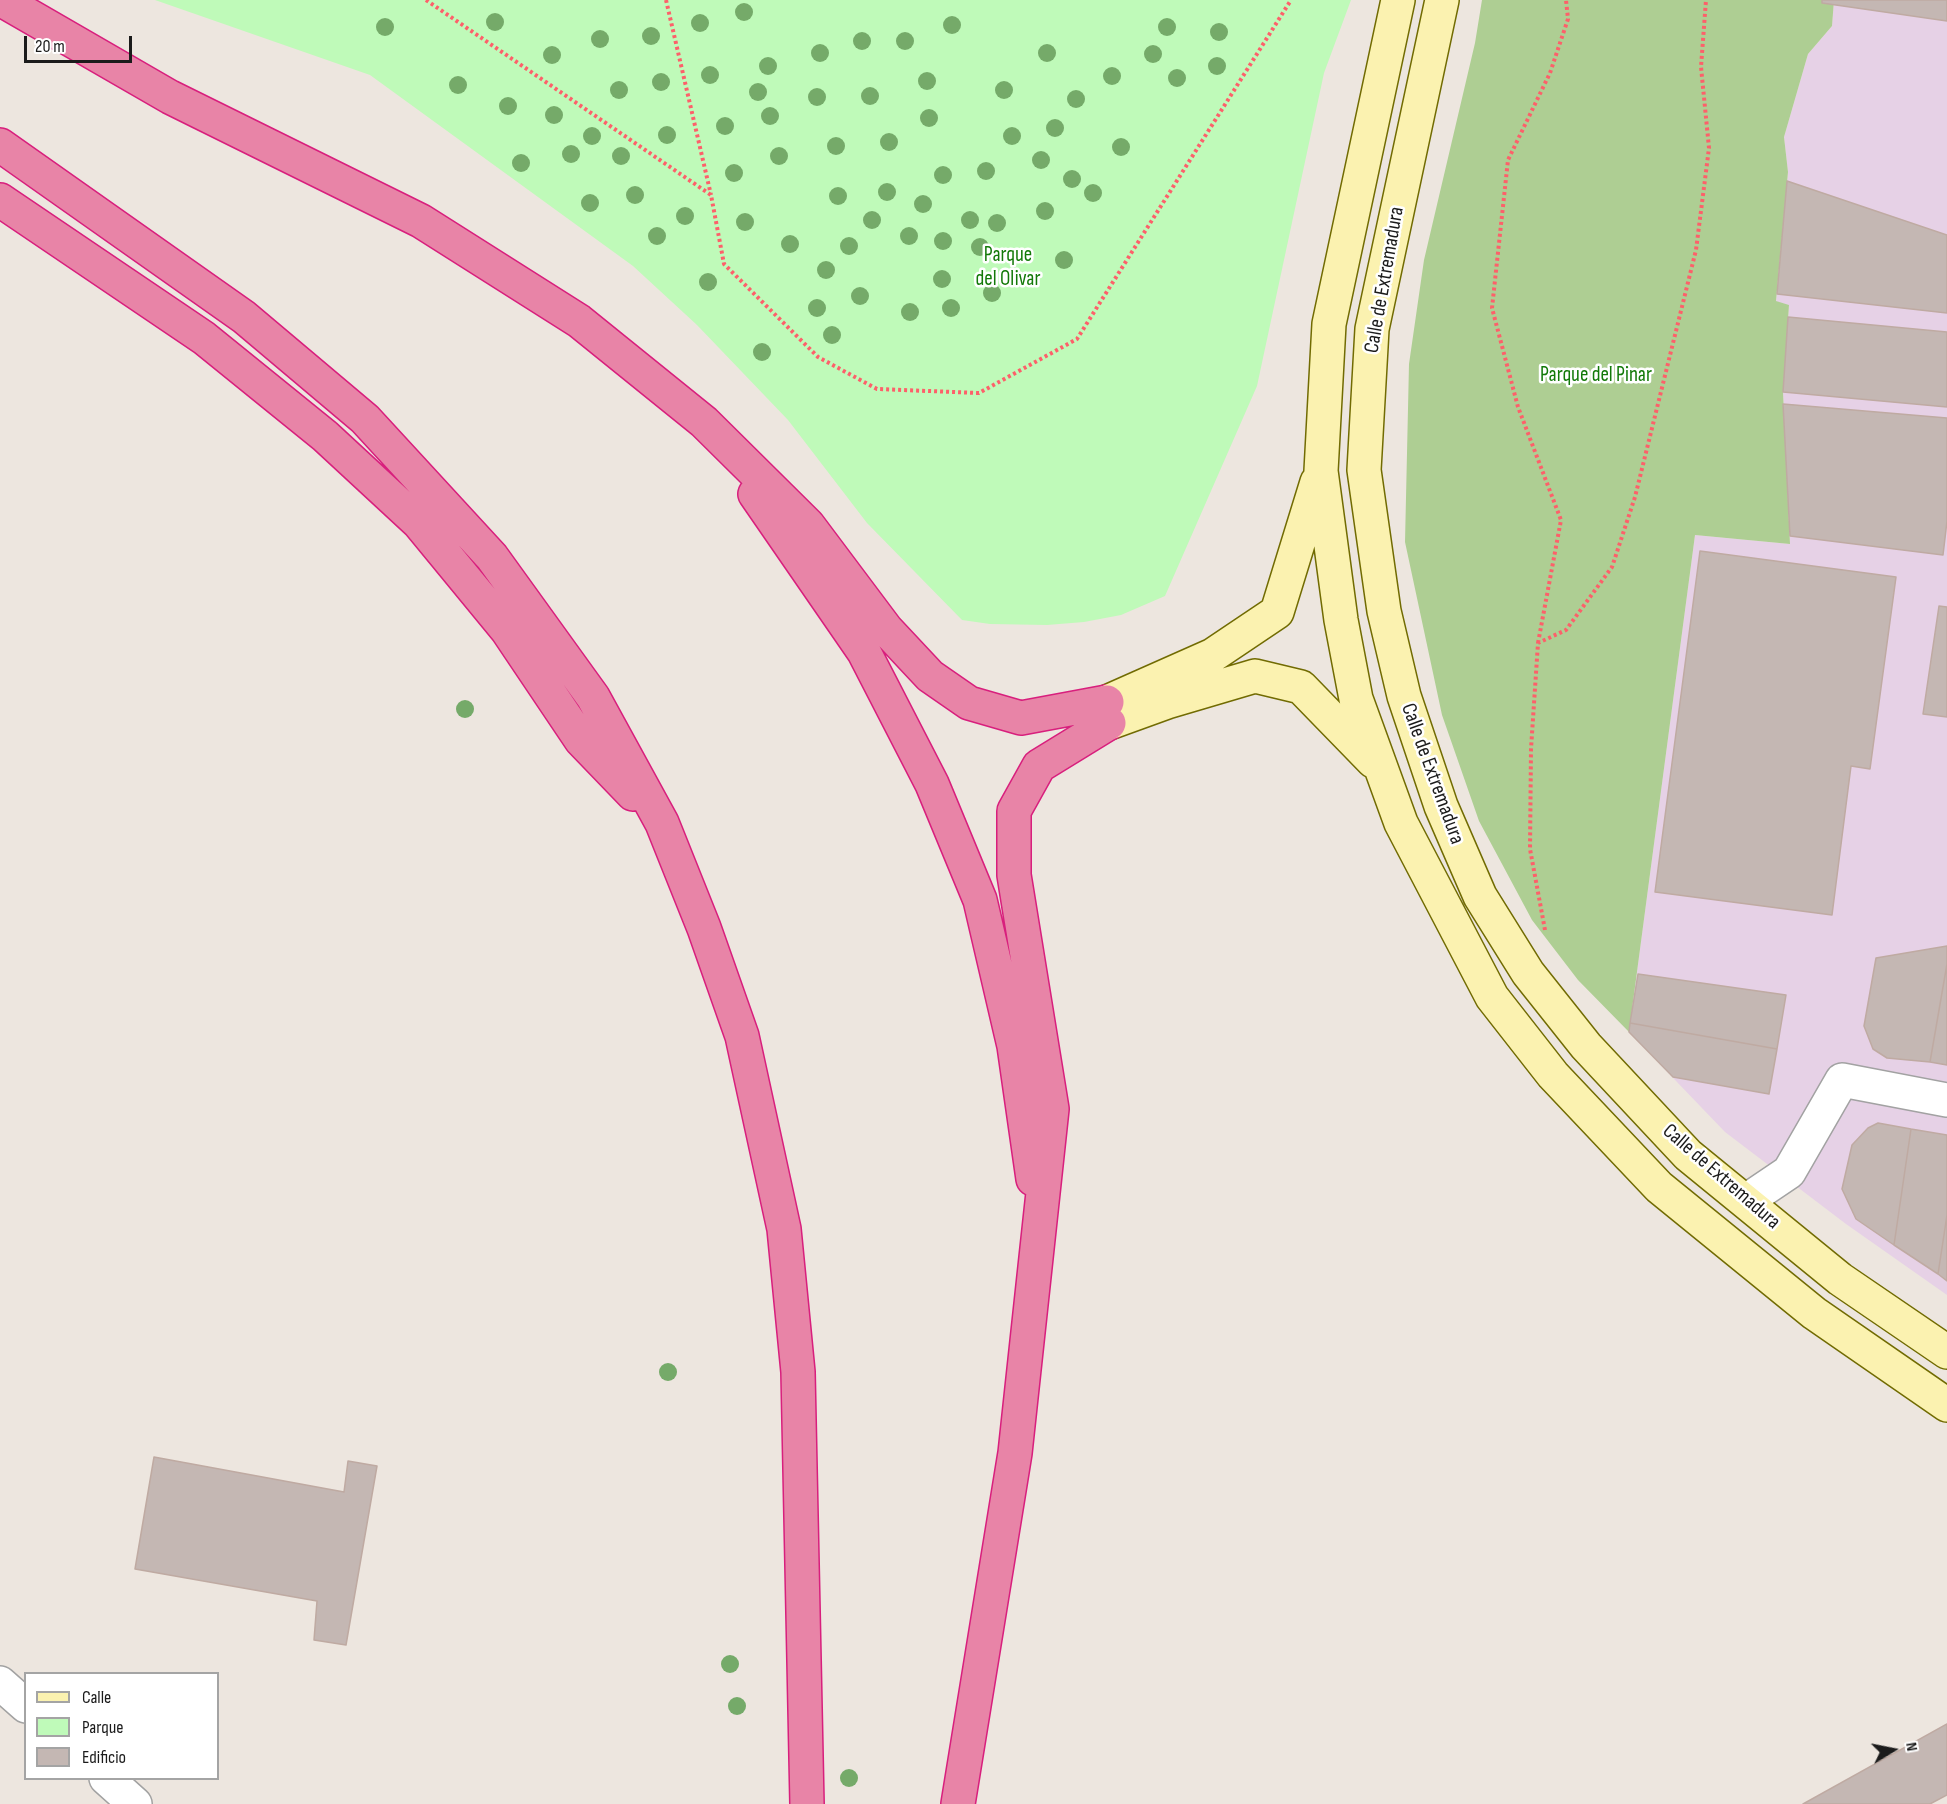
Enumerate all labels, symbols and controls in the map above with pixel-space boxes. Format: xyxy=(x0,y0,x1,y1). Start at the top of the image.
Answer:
scale bar xyxy=(27,24,135,62)
text: 20 m xyxy=(35,36,65,57)
street label: Calle de Extremadura xyxy=(1360,205,1410,355)
park label: Parque del Olivar xyxy=(976,243,1040,293)
park label: Parque del Pinar xyxy=(1540,363,1652,389)
street label: Calle de Extremadura xyxy=(1395,700,1469,848)
street label: Calle de Extremadura xyxy=(1657,1119,1785,1235)
legend xyxy=(24,1672,219,1780)
text: Calle xyxy=(82,1687,111,1708)
text: Parque xyxy=(82,1717,123,1738)
north arrow xyxy=(1863,1720,1923,1780)
text: N xyxy=(1901,1741,1921,1753)
text: Edificio xyxy=(82,1747,126,1768)

